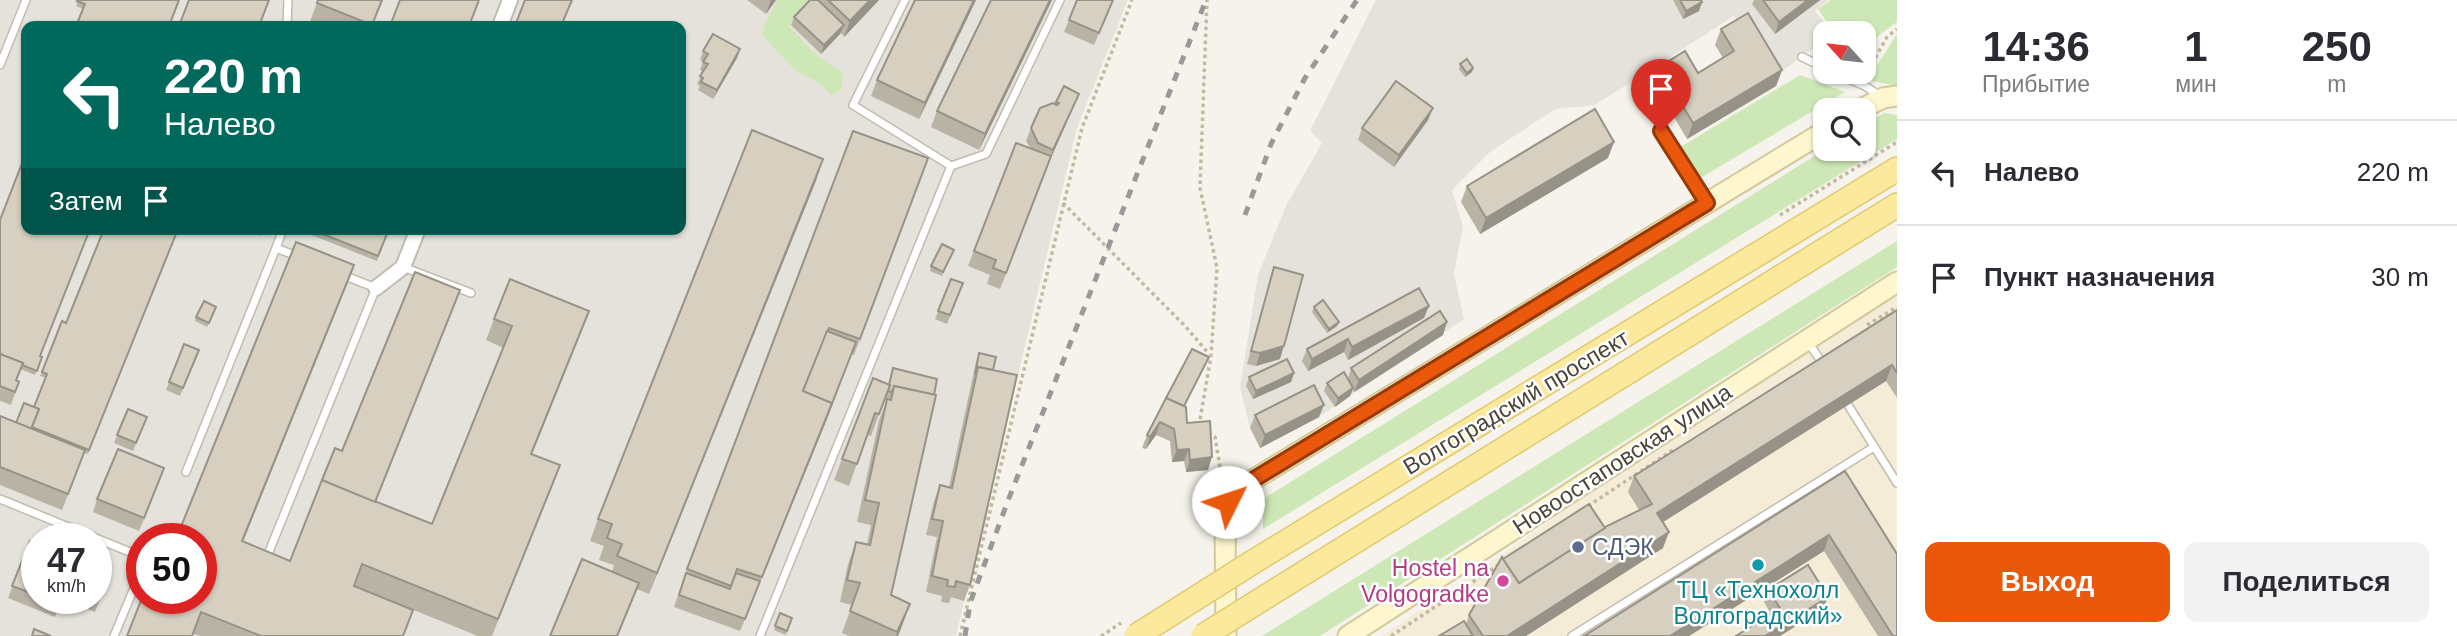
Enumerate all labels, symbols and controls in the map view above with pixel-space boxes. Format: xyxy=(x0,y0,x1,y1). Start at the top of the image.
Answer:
north arrow xyxy=(1813,21,1876,84)
map controls xyxy=(1813,21,1876,161)
text: 14:36 xyxy=(1982,23,2090,70)
text: 1 xyxy=(2184,23,2208,70)
text: 250 xyxy=(2302,23,2372,70)
icon: left xyxy=(49,49,140,140)
text: 220 m xyxy=(164,49,303,103)
pin xyxy=(1631,59,1691,131)
icon: arrive xyxy=(1642,70,1680,108)
text: Прибытие xyxy=(1982,71,2090,97)
text: мин xyxy=(2175,71,2217,97)
text: m xyxy=(2327,71,2346,97)
button: search xyxy=(1813,98,1876,161)
text: Налево xyxy=(164,106,276,142)
icon: left xyxy=(1925,154,1963,192)
text: Налево xyxy=(1984,157,2079,187)
text: 220 m xyxy=(2357,157,2429,187)
icon: arrive xyxy=(137,182,175,220)
text: Затем xyxy=(49,186,123,216)
icon: arrive xyxy=(1925,259,1963,297)
text: Пункт назначения xyxy=(1984,262,2215,292)
text: 30 m xyxy=(2371,262,2429,292)
street label: Волгоградский проспект xyxy=(1399,324,1634,480)
street label: Новоостаповская улица xyxy=(1508,378,1736,540)
position arrow xyxy=(1191,465,1265,539)
speed limit sign: 50 xyxy=(126,523,217,614)
place label: СДЭК xyxy=(1592,534,1654,560)
marker: СДЭК xyxy=(1570,539,1586,555)
text: 47 xyxy=(47,540,86,579)
button: Выход xyxy=(1925,542,2170,622)
button: Поделиться xyxy=(2184,542,2429,622)
place label: Hostel na Volgogradke xyxy=(1361,555,1489,607)
marker: ТЦ «Технохолл Волгоградский» xyxy=(1750,557,1766,573)
marker: Hostel na Volgogradke xyxy=(1495,573,1511,589)
text: km/h xyxy=(47,576,86,596)
place label: ТЦ «Технохолл Волгоградский» xyxy=(1673,577,1843,629)

